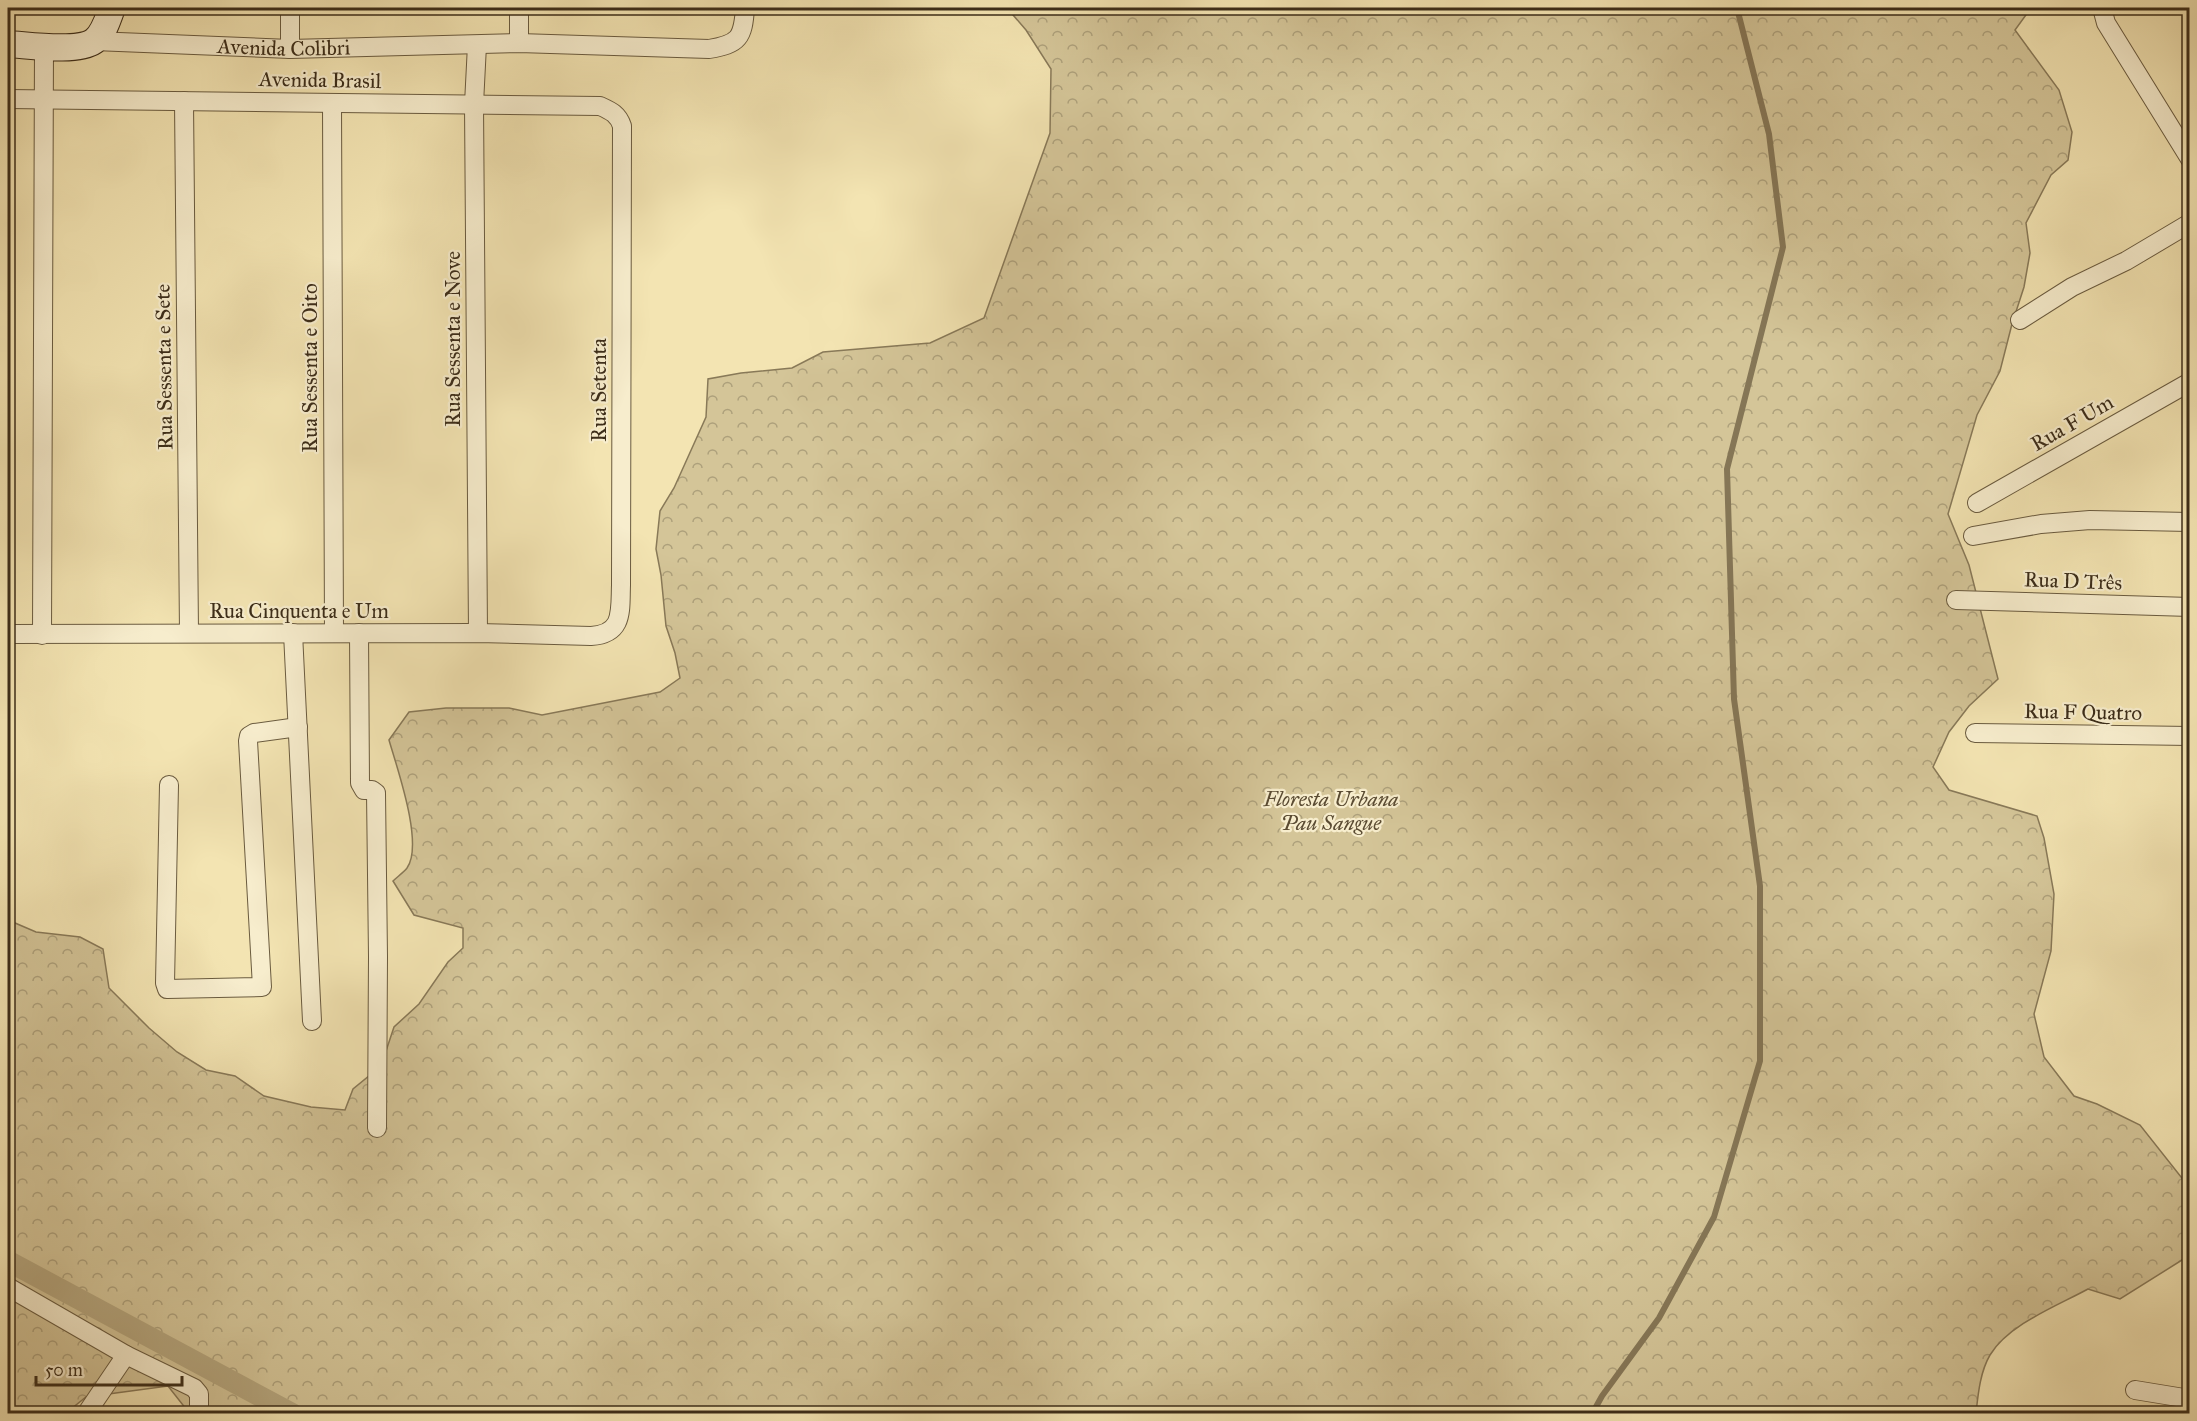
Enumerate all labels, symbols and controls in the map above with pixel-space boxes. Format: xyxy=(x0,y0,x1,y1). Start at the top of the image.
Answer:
street label: Avenida Colibri xyxy=(216,33,351,62)
street label: Avenida Brasil xyxy=(258,66,382,94)
street label: Rua Sessenta e Nove xyxy=(440,251,466,427)
street label: Rua Sessenta e Sete xyxy=(150,283,178,450)
street label: Rua Sessenta e Oito xyxy=(297,283,323,453)
street label: Rua Setenta xyxy=(586,338,612,442)
street label: Rua F Um xyxy=(2026,389,2118,457)
street label: Rua D Três xyxy=(2023,566,2123,596)
street label: Rua Cinquenta e Um xyxy=(209,598,389,624)
street label: Rua F Quatro xyxy=(2024,698,2143,726)
park label: Floresta Urbana Pau Sangue xyxy=(1262,786,1399,836)
scale bar xyxy=(36,1349,182,1387)
text: 50 m xyxy=(45,1359,83,1381)

